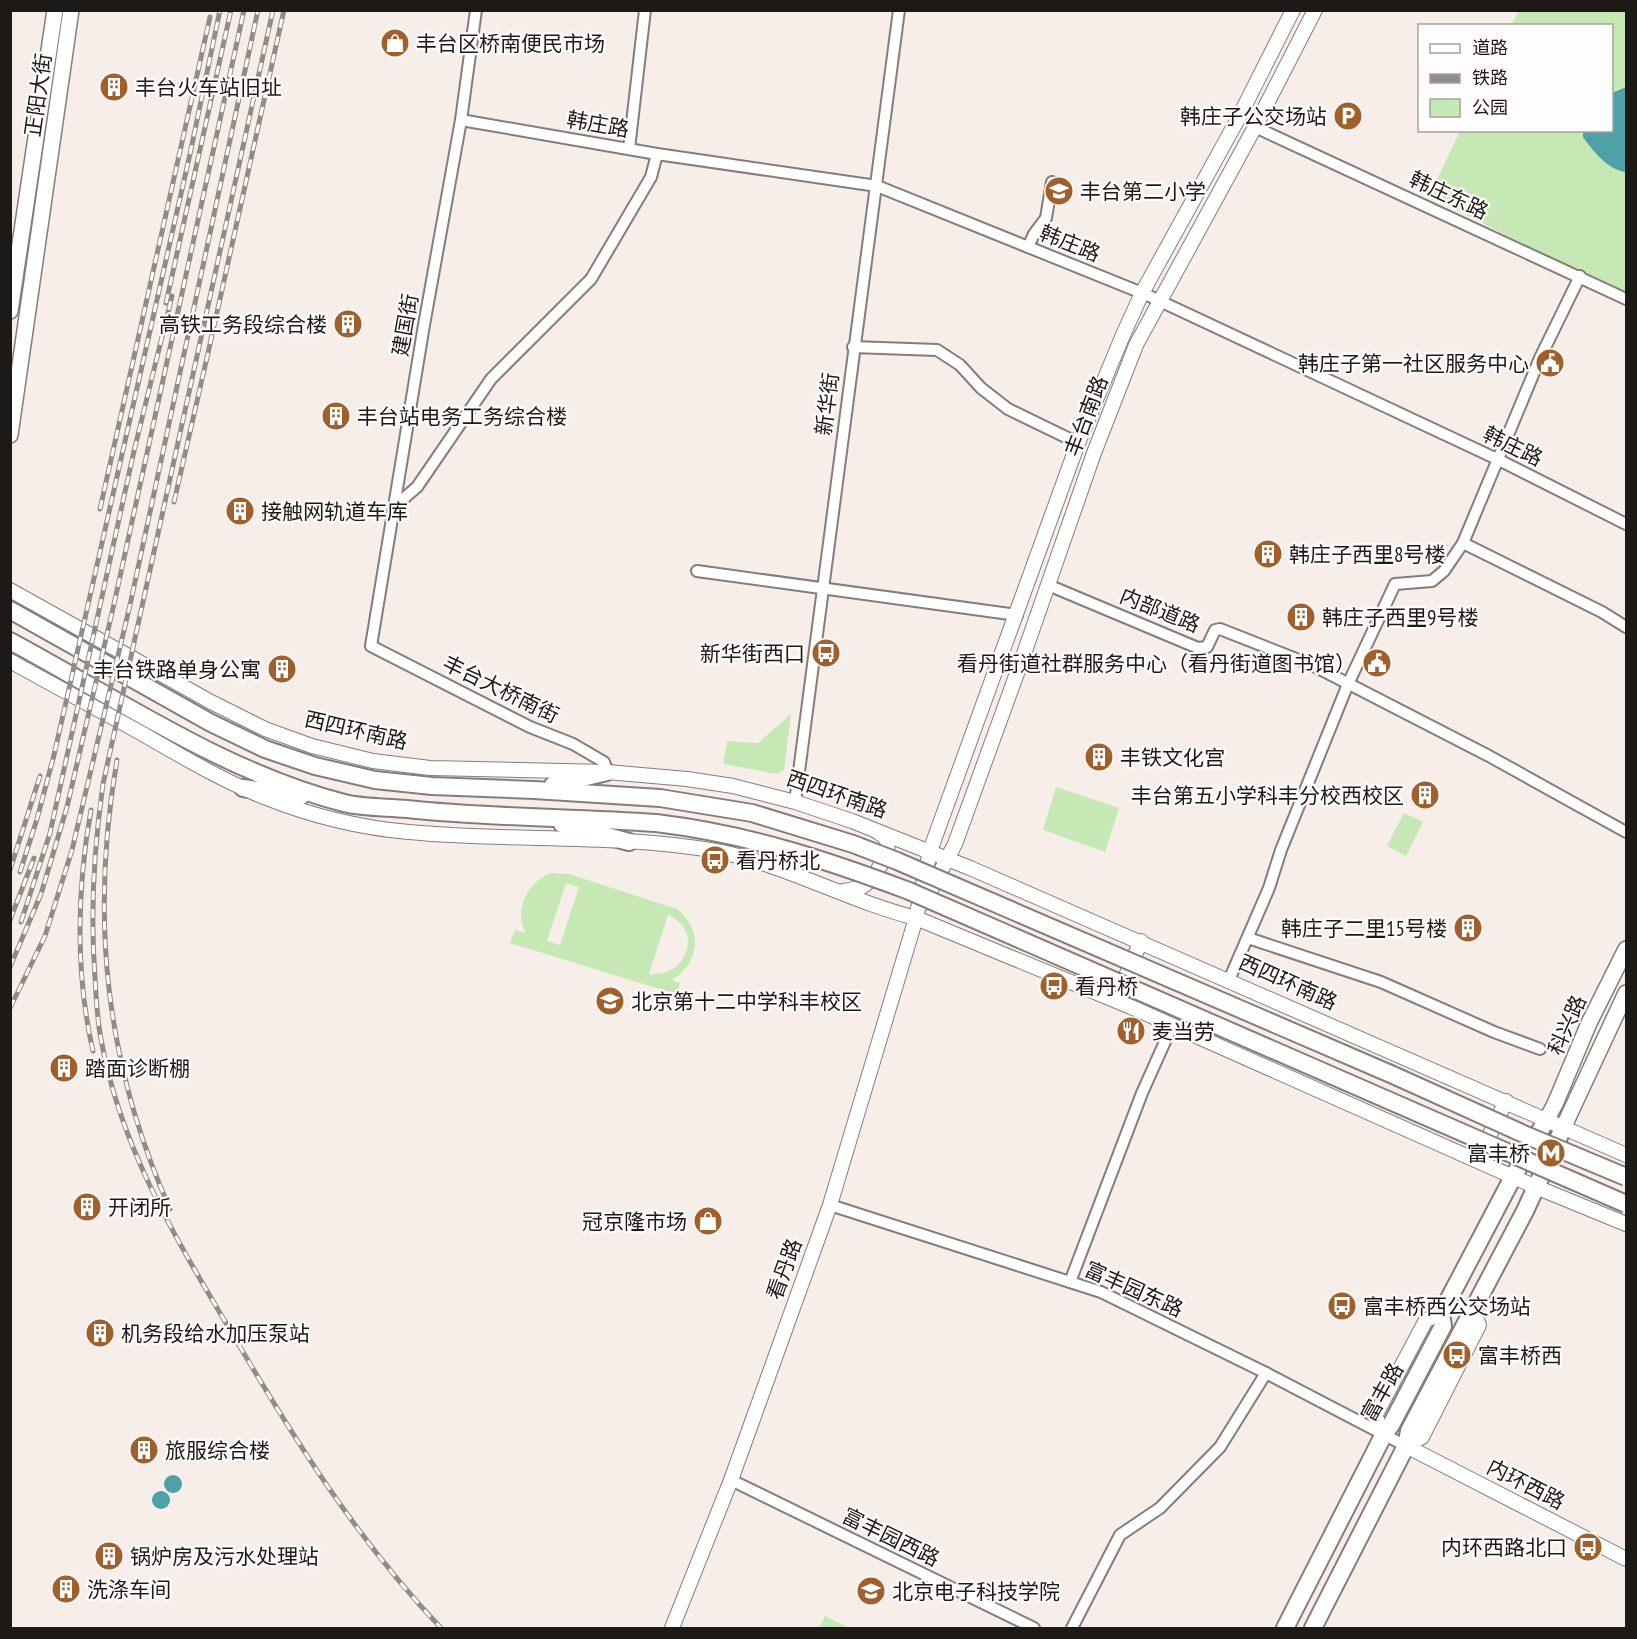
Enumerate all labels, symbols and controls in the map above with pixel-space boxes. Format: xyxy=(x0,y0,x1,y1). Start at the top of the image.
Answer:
legend xyxy=(1418,24,1613,132)
shop icon: 丰台区桥南便民市场 xyxy=(379,27,411,59)
place label: 丰台区桥南便民市场 xyxy=(416,30,605,57)
text: 道路 xyxy=(1472,36,1508,59)
street label: 正阳大街 xyxy=(19,52,57,138)
text: 铁路 xyxy=(1472,66,1508,89)
building icon: 丰台火车站旧址 xyxy=(98,71,130,103)
place label: 丰台火车站旧址 xyxy=(135,74,282,101)
text: 公园 xyxy=(1472,96,1508,119)
parking icon: 韩庄子公交场站 xyxy=(1332,100,1364,132)
place label: 韩庄子公交场站 xyxy=(1180,103,1327,130)
street label: 韩庄路 xyxy=(565,105,631,143)
street label: 韩庄东路 xyxy=(1405,165,1493,225)
school or university icon: 丰台第二小学 xyxy=(1043,175,1075,207)
place label: 丰台第二小学 xyxy=(1080,178,1206,205)
street label: 韩庄路 xyxy=(1036,219,1104,267)
street label: 建国街 xyxy=(386,292,424,358)
building icon: 高铁工务段综合楼 xyxy=(332,308,364,340)
place label: 高铁工务段综合楼 xyxy=(159,311,327,338)
public building icon: 韩庄子第一社区服务中心 xyxy=(1534,347,1566,379)
place label: 韩庄子第一社区服务中心 xyxy=(1298,350,1529,377)
street label: 新华街 xyxy=(810,371,844,437)
street label: 丰台南路 xyxy=(1058,372,1114,460)
building icon: 丰台站电务工务综合楼 xyxy=(320,400,352,432)
place label: 丰台站电务工务综合楼 xyxy=(357,403,567,430)
street label: 韩庄路 xyxy=(1479,420,1547,472)
building icon: 接触网轨道车库 xyxy=(224,495,256,527)
place label: 接触网轨道车库 xyxy=(261,498,408,525)
building icon: 韩庄子西里8号楼 xyxy=(1252,538,1284,570)
place label: 韩庄子西里8号楼 xyxy=(1289,541,1445,568)
street label: 内部道路 xyxy=(1116,582,1204,638)
building icon: 韩庄子西里9号楼 xyxy=(1285,601,1317,633)
place label: 韩庄子西里9号楼 xyxy=(1322,604,1478,631)
bus stop icon: 新华街西口 xyxy=(810,637,842,669)
place label: 新华街西口 xyxy=(700,640,805,667)
public building icon: 看丹街道社群服务中心（看丹街道图书馆） xyxy=(1361,647,1393,679)
street label: 丰台大桥南街 xyxy=(438,649,564,729)
place label: 看丹街道社群服务中心（看丹街道图书馆） xyxy=(957,650,1356,677)
building icon: 丰台铁路单身公寓 xyxy=(266,653,298,685)
place label: 丰台铁路单身公寓 xyxy=(93,656,261,683)
street label: 西四环南路 xyxy=(302,705,410,755)
building icon: 丰铁文化宫 xyxy=(1083,741,1115,773)
place label: 丰铁文化宫 xyxy=(1120,744,1225,771)
street label: 西四环南路 xyxy=(783,764,891,824)
building icon: 丰台第五小学科丰分校西校区 xyxy=(1409,779,1441,811)
place label: 丰台第五小学科丰分校西校区 xyxy=(1131,782,1404,809)
bus stop icon: 看丹桥北 xyxy=(699,844,731,876)
place label: 看丹桥北 xyxy=(736,847,820,874)
building icon: 韩庄子二里15号楼 xyxy=(1452,912,1484,944)
place label: 韩庄子二里15号楼 xyxy=(1281,915,1447,942)
street label: 西四环南路 xyxy=(1235,948,1341,1016)
bus stop icon: 看丹桥 xyxy=(1038,970,1070,1002)
place label: 看丹桥 xyxy=(1075,973,1138,1000)
school or university icon: 北京第十二中学科丰校区 xyxy=(594,985,626,1017)
place label: 北京第十二中学科丰校区 xyxy=(631,988,862,1015)
street label: 科兴路 xyxy=(1542,991,1592,1059)
restaurant icon: 麦当劳 xyxy=(1115,1015,1147,1047)
place label: 麦当劳 xyxy=(1152,1018,1215,1045)
building icon: 踏面诊断棚 xyxy=(48,1052,80,1084)
place label: 踏面诊断棚 xyxy=(85,1055,190,1082)
metro station icon: 富丰桥 xyxy=(1535,1137,1567,1169)
place label: 富丰桥 xyxy=(1467,1140,1530,1167)
building icon: 开闭所 xyxy=(71,1191,103,1223)
place label: 开闭所 xyxy=(108,1194,171,1221)
shop icon: 冠京隆市场 xyxy=(692,1205,724,1237)
place label: 冠京隆市场 xyxy=(582,1208,687,1235)
street label: 看丹路 xyxy=(761,1235,807,1303)
street label: 富丰园东路 xyxy=(1081,1255,1187,1323)
bus stop icon: 富丰桥西公交场站 xyxy=(1326,1290,1358,1322)
place label: 富丰桥西公交场站 xyxy=(1363,1293,1531,1320)
building icon: 机务段给水加压泵站 xyxy=(84,1317,116,1349)
place label: 机务段给水加压泵站 xyxy=(121,1320,310,1347)
bus stop icon: 富丰桥西 xyxy=(1441,1339,1473,1371)
place label: 富丰桥西 xyxy=(1478,1342,1562,1369)
street label: 富丰路 xyxy=(1355,1358,1409,1426)
building icon: 旅服综合楼 xyxy=(128,1434,160,1466)
place label: 旅服综合楼 xyxy=(165,1437,270,1464)
street label: 内环西路 xyxy=(1482,1453,1570,1515)
street label: 富丰园西路 xyxy=(838,1502,944,1572)
bus stop icon: 内环西路北口 xyxy=(1572,1531,1604,1563)
place label: 内环西路北口 xyxy=(1441,1534,1567,1561)
building icon: 锅炉房及污水处理站 xyxy=(93,1540,125,1572)
place label: 锅炉房及污水处理站 xyxy=(130,1543,319,1570)
building icon: 洗涤车间 xyxy=(50,1573,82,1605)
school or university icon: 北京电子科技学院 xyxy=(855,1575,887,1607)
place label: 洗涤车间 xyxy=(87,1576,171,1603)
place label: 北京电子科技学院 xyxy=(892,1578,1060,1605)

